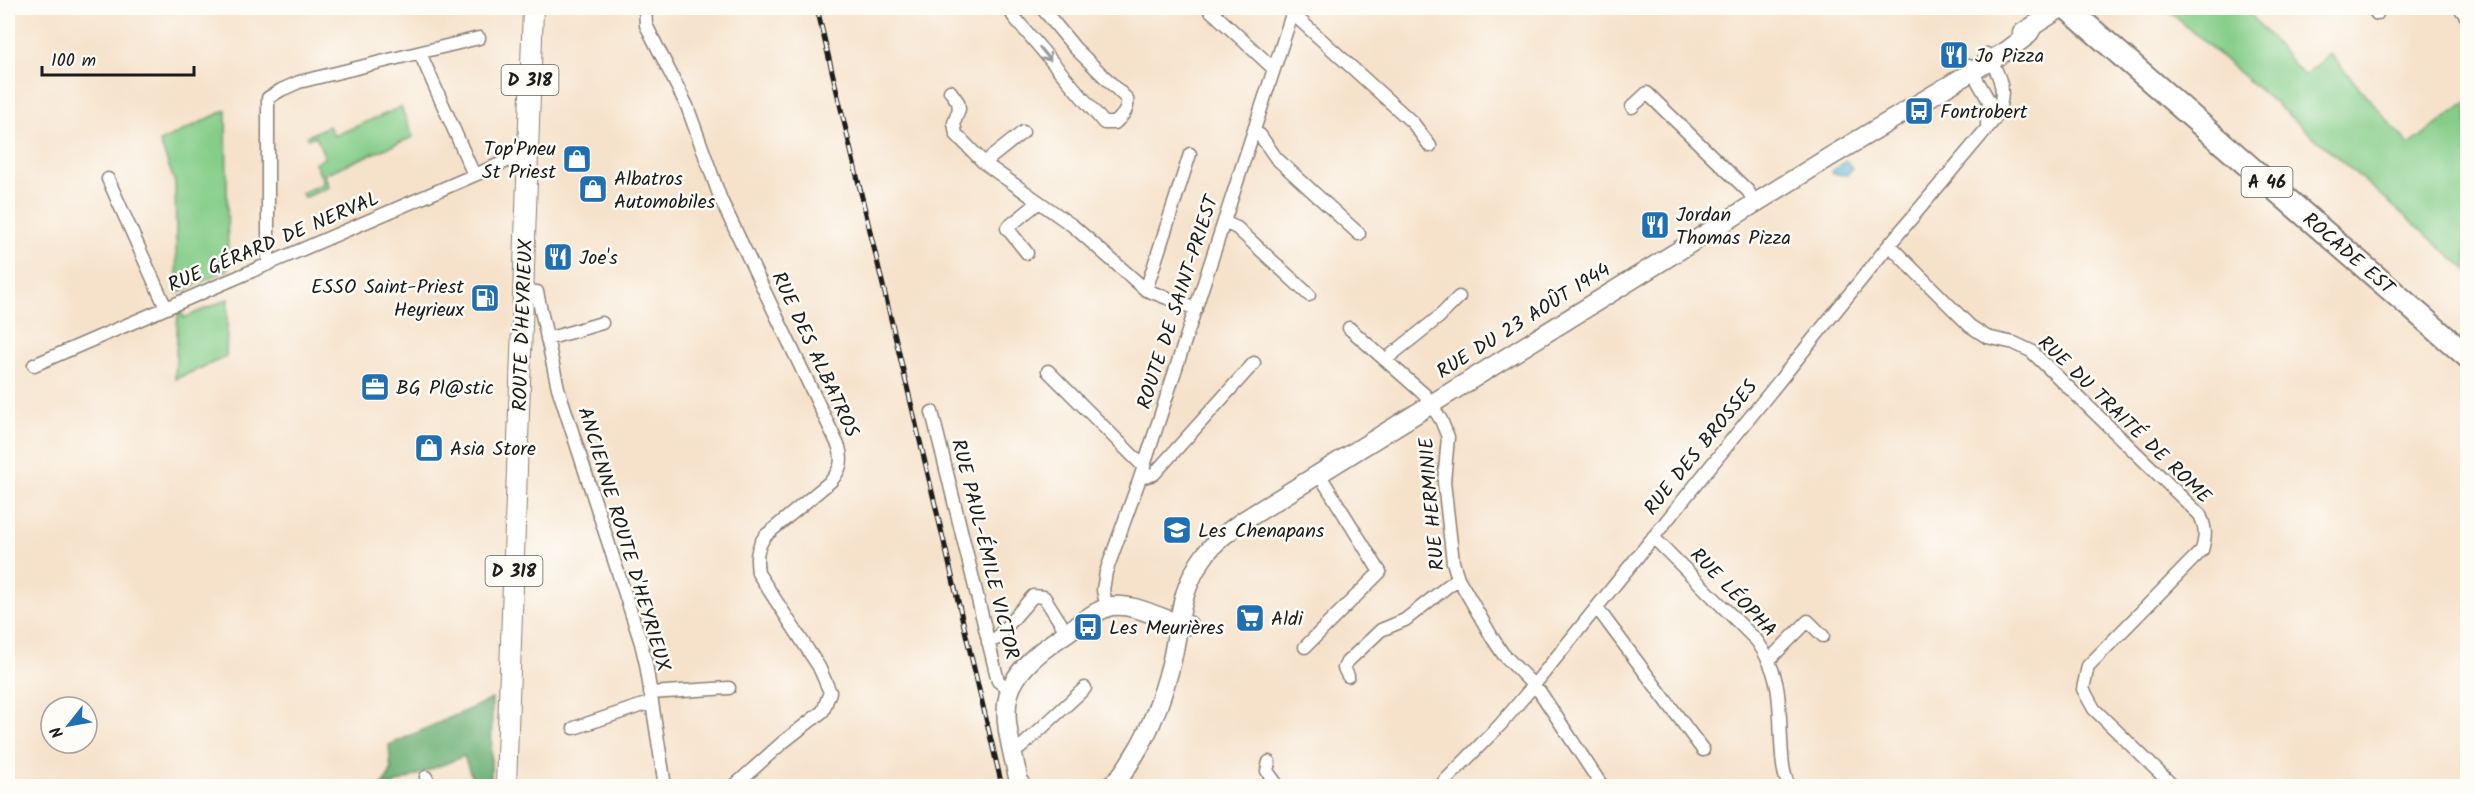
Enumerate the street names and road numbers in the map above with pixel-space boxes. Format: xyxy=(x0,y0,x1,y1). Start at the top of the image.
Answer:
road number: D 318 xyxy=(502,65,558,95)
road number: A 46 xyxy=(2242,167,2292,197)
street label: RUE GÉRARD DE NERVAL xyxy=(163,184,385,302)
street label: ROUTE DE SAINT-PRIEST xyxy=(1129,189,1229,414)
street label: ROCADE EST xyxy=(2294,205,2403,305)
street label: ROUTE D'HEYRIEUX xyxy=(505,238,543,412)
street label: RUE DU 23 AOÛT 1944 xyxy=(1431,255,1618,388)
street label: RUE DES ALBATROS xyxy=(762,267,867,443)
street label: RUE DU TRAITÉ DE ROME xyxy=(2029,329,2219,513)
street label: RUE DES BROSSES xyxy=(1637,373,1767,523)
street label: ANCIENNE ROUTE D'HEYRIEUX xyxy=(568,403,679,676)
street label: RUE HERMINIE xyxy=(1411,435,1455,572)
street label: RUE PAUL-ÉMILE VICTOR xyxy=(941,436,1027,663)
street label: RUE LÉOPHA xyxy=(1681,541,1784,646)
road number: D 318 xyxy=(486,556,542,586)

